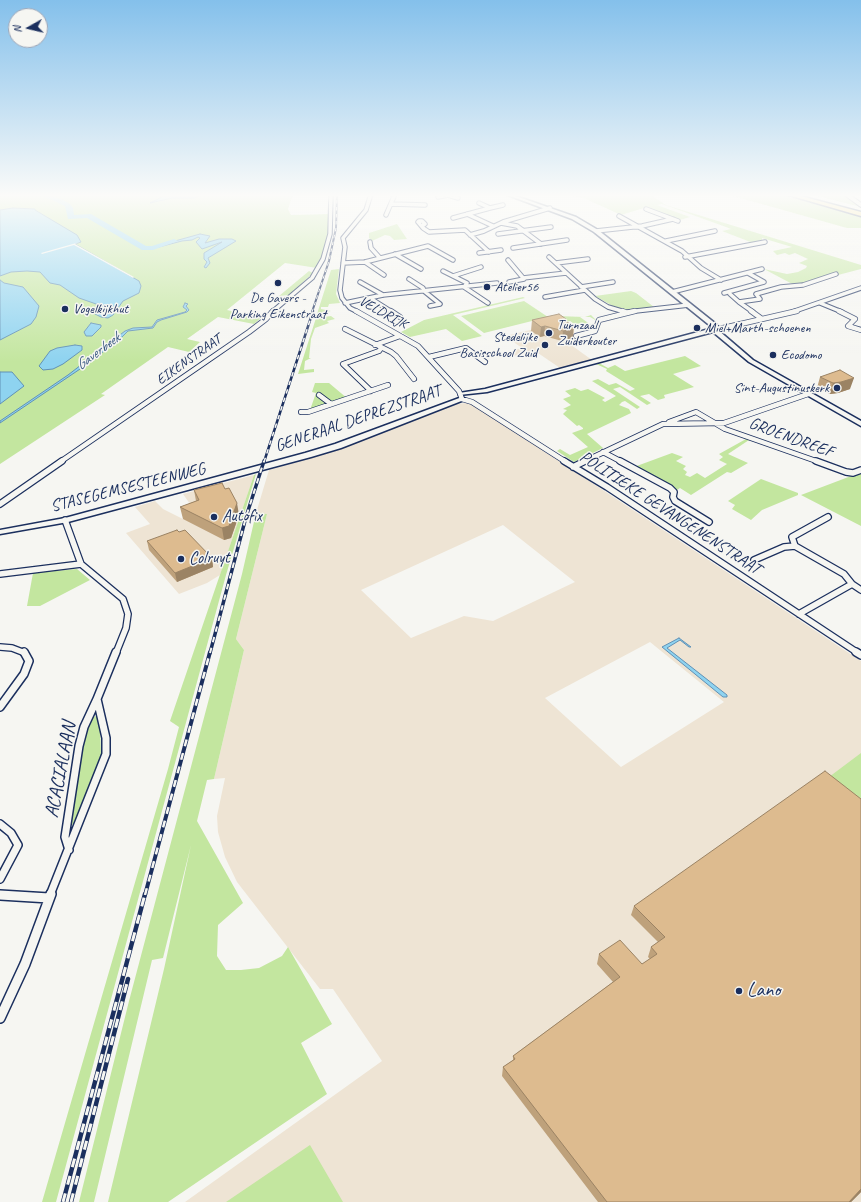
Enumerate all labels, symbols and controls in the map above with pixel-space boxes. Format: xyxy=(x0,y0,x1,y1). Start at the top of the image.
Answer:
north arrow xyxy=(8,8,48,48)
text: N xyxy=(10,25,25,34)
marker: De Gavers - Parking Eikenstraat xyxy=(273,278,283,288)
place label: Atelier56 xyxy=(495,279,538,295)
marker: Atelier56 xyxy=(482,282,492,292)
place label: De Gavers - Parking Eikenstraat xyxy=(230,290,326,322)
street label: VELDRIJK xyxy=(356,293,410,333)
place label: Vogelkijkhut xyxy=(73,301,128,317)
marker: Vogelkijkhut xyxy=(60,304,70,314)
place label: Turnzaal Zuiderkouter xyxy=(557,317,616,350)
place label: Miel+Marth-schoenen xyxy=(705,320,810,336)
marker: Miel+Marth-schoenen xyxy=(692,323,702,333)
marker: Turnzaal Zuiderkouter xyxy=(544,328,554,338)
place label: Stedelijke Basisschool Zuid xyxy=(460,329,537,362)
water label: Gaverbeek xyxy=(72,330,124,374)
street label: EIKENSTRAAT xyxy=(153,331,225,389)
marker: Stedelijke Basisschool Zuid xyxy=(540,340,550,350)
place label: Ecodomo xyxy=(781,347,822,363)
marker: Ecodomo xyxy=(768,350,778,360)
place label: Sint-Augustinuskerk xyxy=(734,380,829,396)
street label: GENERAAL DEPREZSTRAAT xyxy=(272,381,444,457)
marker: Sint-Augustinuskerk xyxy=(832,383,842,393)
street label: GROENDREEF xyxy=(746,413,836,463)
street label: POLITIEKE GEVANGENENSTRAAT xyxy=(576,447,764,579)
street label: STASEGEMSESTEENWEG xyxy=(49,459,207,517)
place label: Autofix xyxy=(222,507,262,527)
marker: Autofix xyxy=(209,512,219,522)
place label: Colruyt xyxy=(189,549,230,569)
marker: Colruyt xyxy=(176,554,186,564)
street label: ACACIALAAN xyxy=(40,720,82,820)
place label: Lano xyxy=(747,979,780,1003)
marker: Lano xyxy=(734,986,744,996)

